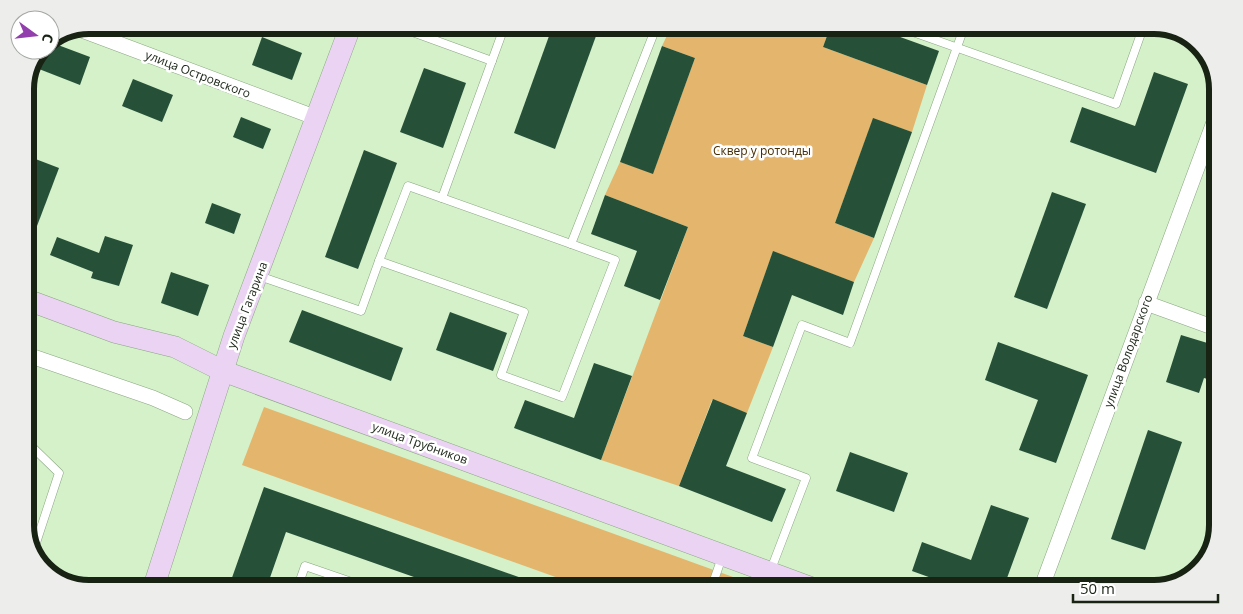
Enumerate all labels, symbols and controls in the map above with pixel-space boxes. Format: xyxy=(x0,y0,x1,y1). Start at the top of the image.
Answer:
north arrow xyxy=(10,10,60,60)
text: С xyxy=(38,32,58,45)
street label: улица Островского xyxy=(143,46,253,102)
park label: Сквер у ротонды xyxy=(713,142,811,159)
street label: улица Гагарина xyxy=(223,259,271,351)
street label: улица Володарского xyxy=(1100,292,1156,410)
street label: улица Трубников xyxy=(370,418,470,468)
scale bar xyxy=(1073,572,1218,604)
text: 50 m xyxy=(1080,578,1115,598)

